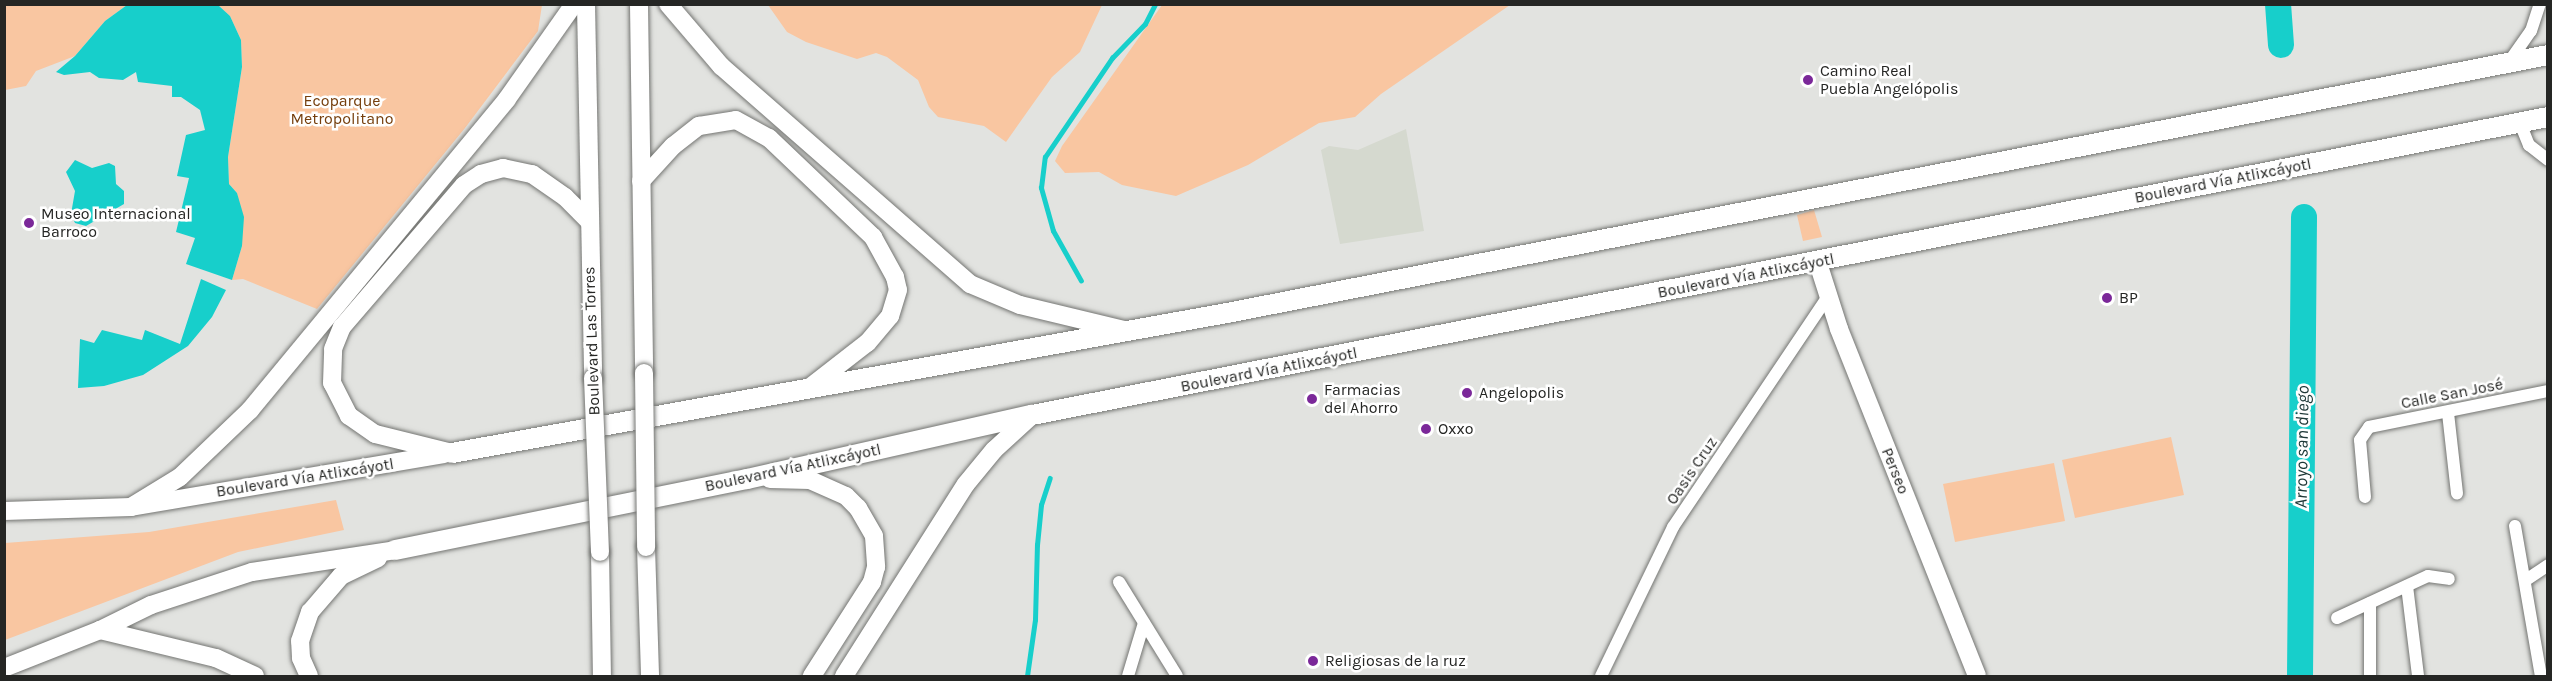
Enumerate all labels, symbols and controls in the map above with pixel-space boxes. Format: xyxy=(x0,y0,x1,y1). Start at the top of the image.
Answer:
place label: Camino Real Puebla Angelópolis xyxy=(1820,61,1958,99)
marker: Camino Real Puebla Angelópolis xyxy=(1801,73,1815,87)
park label: Ecoparque Metropolitano xyxy=(291,91,393,129)
street label: Boulevard Vía Atlixcáyotl xyxy=(2133,154,2313,208)
place label: Museo Internacional Barroco xyxy=(41,204,191,242)
marker: Museo Internacional Barroco xyxy=(22,216,36,230)
street label: Boulevard Vía Atlixcáyotl xyxy=(1656,249,1836,303)
street label: Boulevard Las Torres xyxy=(580,266,604,416)
place label: BP xyxy=(2119,288,2138,308)
marker: BP xyxy=(2100,291,2114,305)
street label: Boulevard Vía Atlixcáyotl xyxy=(1179,343,1359,397)
street label: Calle San José xyxy=(2399,375,2505,413)
place label: Farmacias del Ahorro xyxy=(1324,380,1401,418)
place label: Angelopolis xyxy=(1479,383,1564,403)
water label: Arroyo san diego xyxy=(2290,385,2314,509)
marker: Angelopolis xyxy=(1460,386,1474,400)
marker: Farmacias del Ahorro xyxy=(1305,392,1319,406)
place label: Oxxo xyxy=(1438,419,1473,439)
marker: Oxxo xyxy=(1419,422,1433,436)
street label: Oasis Cruz xyxy=(1662,434,1722,508)
street label: Boulevard Vía Atlixcáyotl xyxy=(703,440,883,496)
street label: Perseo xyxy=(1877,445,1913,497)
street label: Boulevard Vía Atlixcáyotl xyxy=(215,454,395,502)
place label: Religiosas de la ruz xyxy=(1325,651,1466,671)
marker: Religiosas de la ruz xyxy=(1306,654,1320,668)

